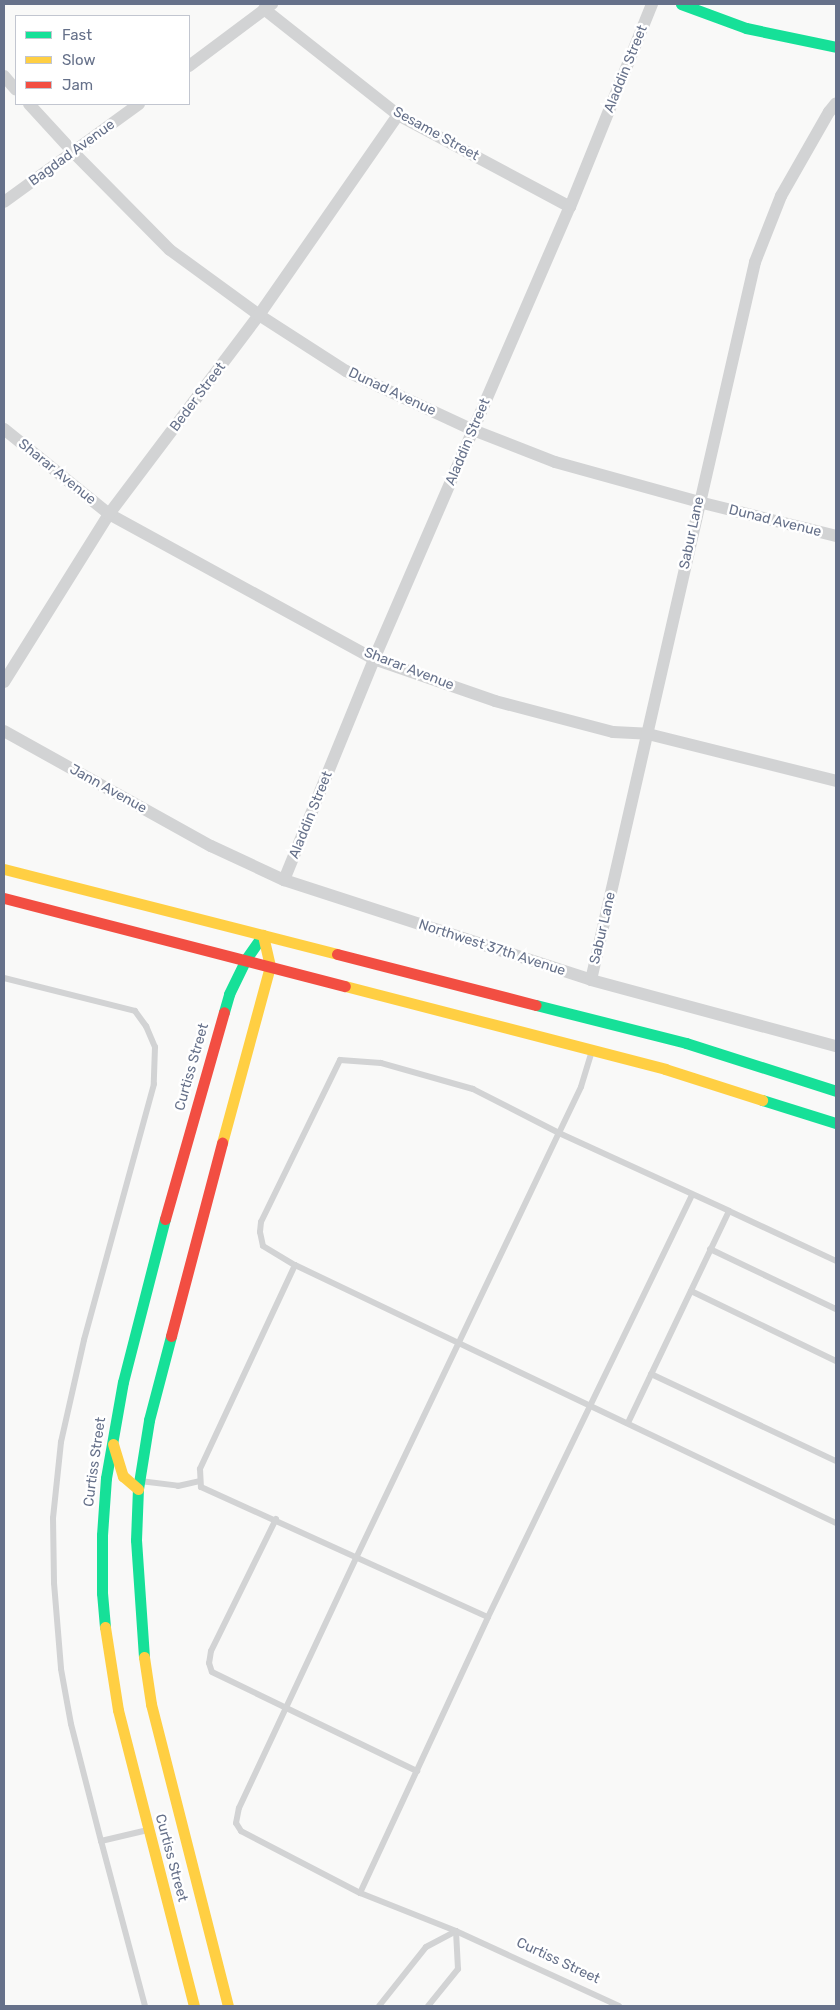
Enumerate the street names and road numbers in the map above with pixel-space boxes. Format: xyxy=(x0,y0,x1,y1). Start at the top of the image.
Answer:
street label: Aladdin Street xyxy=(601,23,651,115)
street label: Sesame Street xyxy=(390,103,482,165)
street label: Bagdad Avenue xyxy=(26,116,118,190)
street label: Beder Street xyxy=(166,359,230,435)
street label: Dunad Avenue xyxy=(345,364,439,420)
street label: Aladdin Street xyxy=(442,396,494,488)
street label: Sharar Avenue xyxy=(15,435,99,509)
street label: Sabur Lane xyxy=(676,495,708,571)
street label: Dunad Avenue xyxy=(727,501,823,541)
street label: Sharar Avenue xyxy=(361,644,457,694)
street label: Jann Avenue xyxy=(66,761,150,817)
street label: Aladdin Street xyxy=(286,769,336,861)
street label: Sabur Lane xyxy=(587,890,619,966)
street label: Northwest 37th Avenue xyxy=(416,916,568,980)
street label: Curtiss Street xyxy=(172,1021,212,1113)
street label: Curtiss Street xyxy=(80,1416,110,1508)
street label: Curtiss Street xyxy=(151,1812,191,1904)
street label: Curtiss Street xyxy=(514,1934,602,1988)

